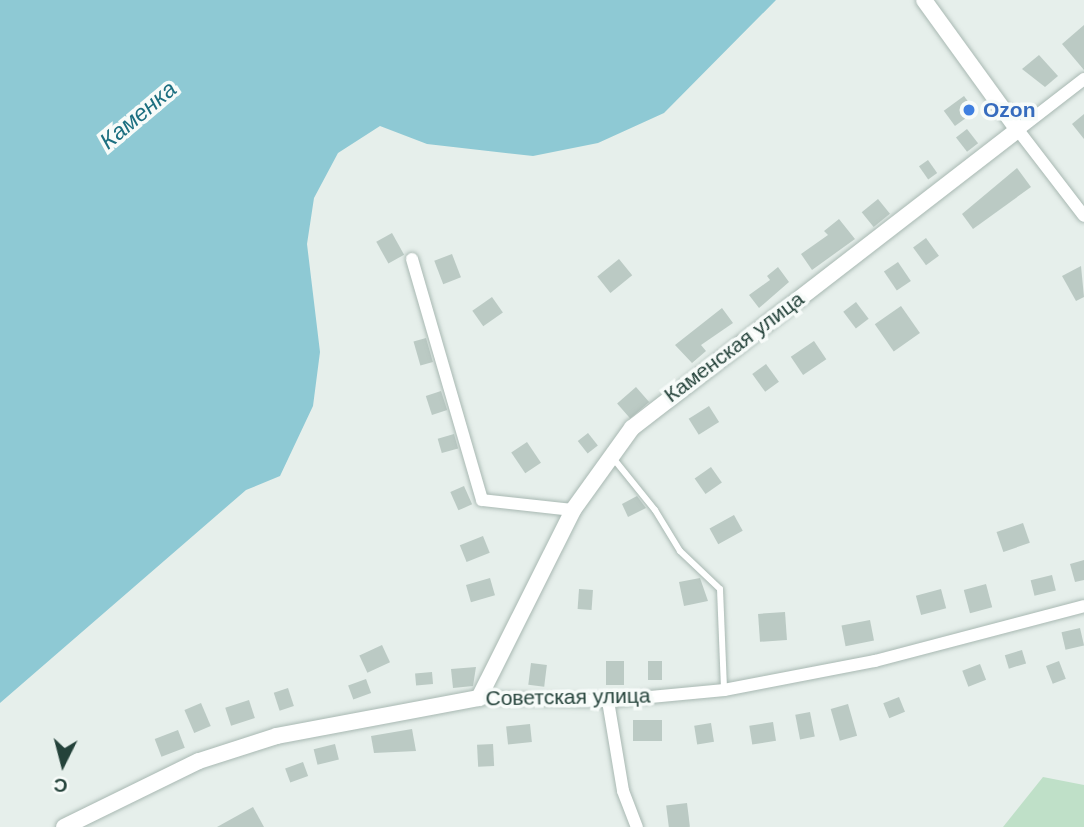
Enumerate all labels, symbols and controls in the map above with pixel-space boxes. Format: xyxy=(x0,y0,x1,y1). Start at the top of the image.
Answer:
water label: Каменка xyxy=(94,75,182,155)
place label: Ozon xyxy=(983,97,1035,123)
marker: Ozon xyxy=(961,102,977,118)
street label: Каменская улица xyxy=(659,286,809,408)
street label: Советская улица xyxy=(485,683,651,711)
north arrow xyxy=(28,729,98,799)
text: С xyxy=(53,774,69,797)

